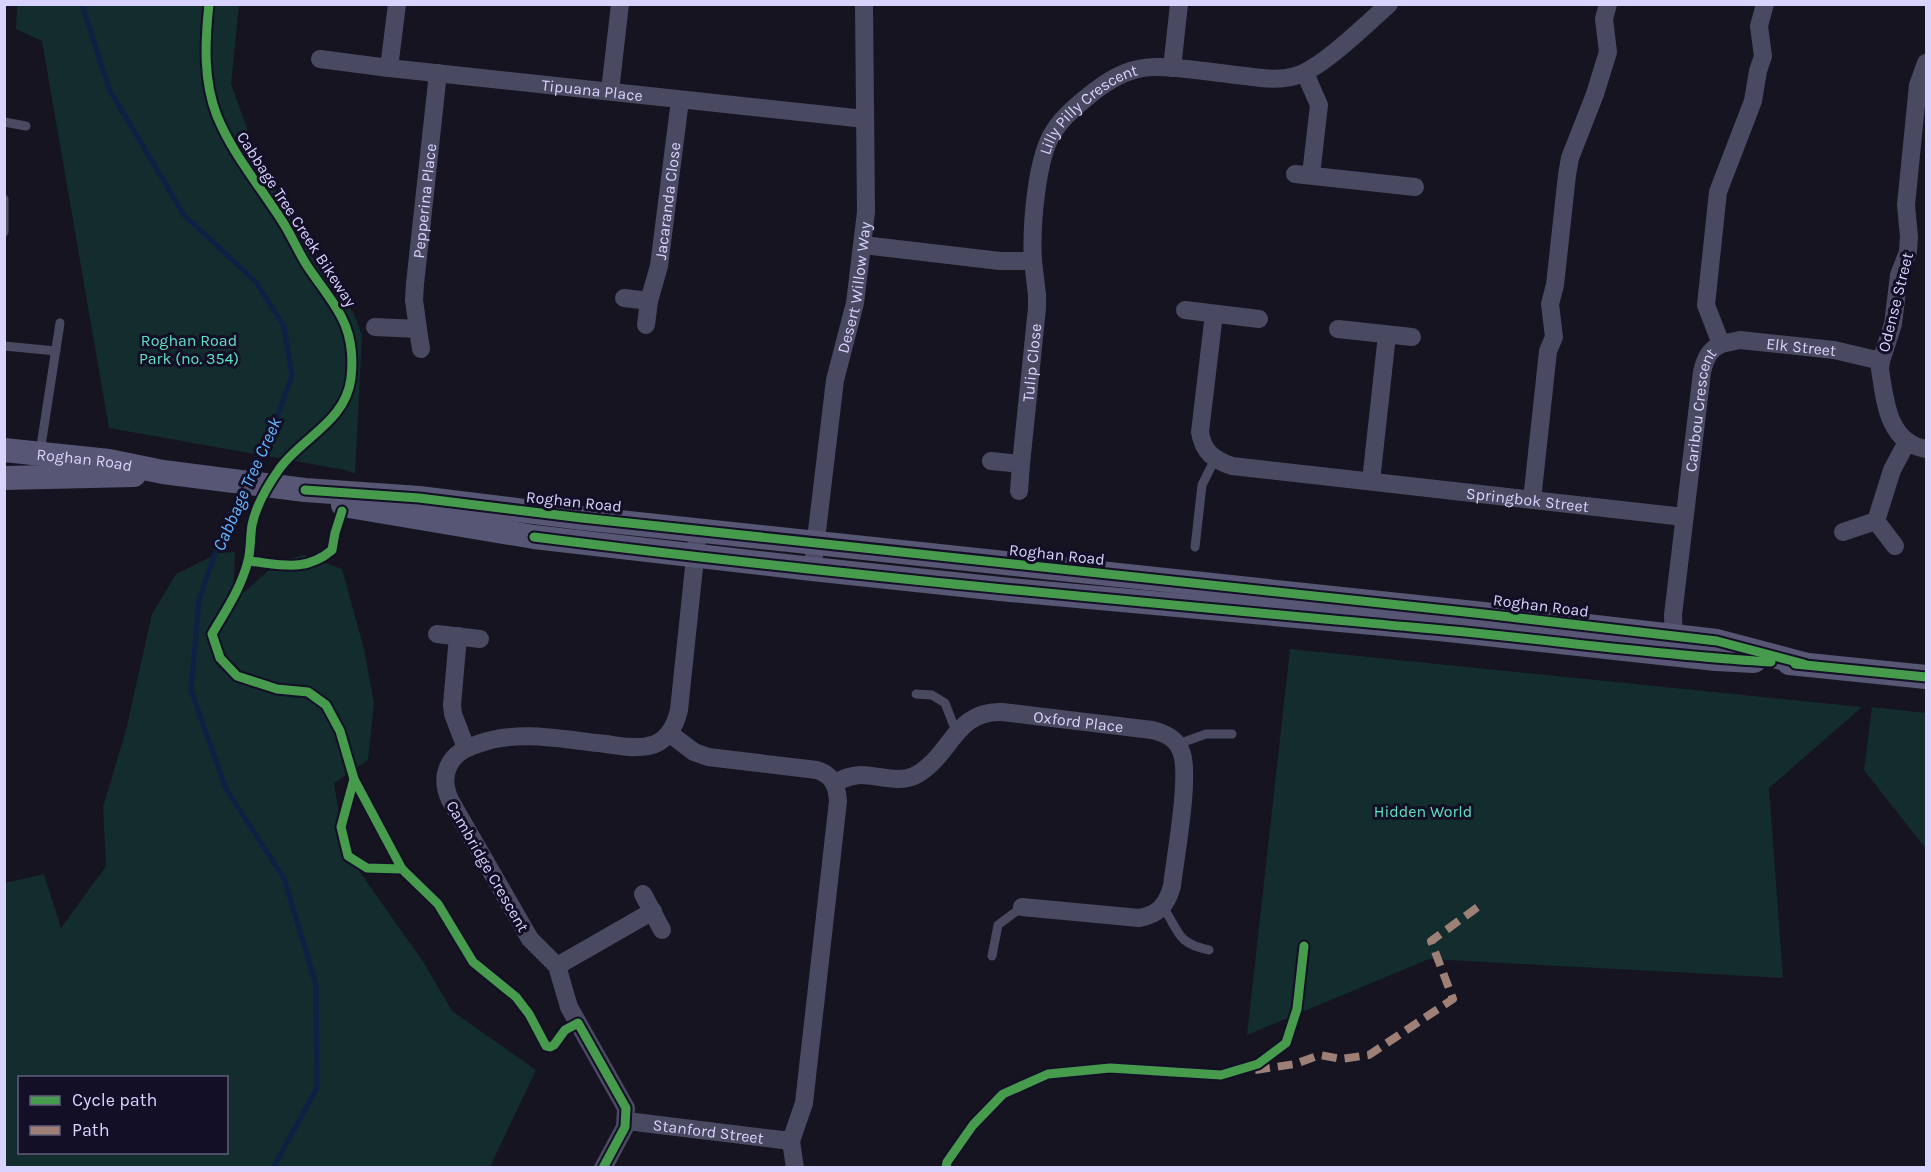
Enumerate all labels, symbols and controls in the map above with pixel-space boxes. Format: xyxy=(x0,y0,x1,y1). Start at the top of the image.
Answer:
street label: Lilly Pilly Crescent xyxy=(1035,60,1140,157)
street label: Tipuana Place xyxy=(541,75,644,105)
street label: Cabbage Tree Creek Bikeway xyxy=(233,128,361,311)
street label: Jacaranda Close xyxy=(651,141,685,261)
street label: Pepperina Place xyxy=(409,142,440,259)
street label: Desert Willow Way xyxy=(833,220,875,355)
street label: Odense Street xyxy=(1874,250,1917,354)
street label: Tulip Close xyxy=(1018,322,1045,403)
park label: Roghan Road Park (no. 354) xyxy=(139,331,239,368)
street label: Elk Street xyxy=(1765,334,1837,360)
street label: Caribou Crescent xyxy=(1681,344,1720,473)
water label: Cabbage Tree Creek xyxy=(208,413,287,554)
street label: Roghan Road xyxy=(36,444,134,476)
street label: Springbok Street xyxy=(1465,483,1590,516)
street label: Roghan Road xyxy=(525,487,623,516)
street label: Roghan Road xyxy=(1008,540,1106,569)
street label: Roghan Road xyxy=(1492,590,1590,621)
street label: Oxford Place xyxy=(1032,707,1124,736)
street label: Cambridge Crescent xyxy=(442,797,533,935)
park label: Hidden World xyxy=(1374,802,1472,821)
legend xyxy=(18,1076,228,1154)
text: Cycle path xyxy=(72,1089,157,1111)
street label: Stanford Street xyxy=(652,1115,765,1148)
text: Path xyxy=(72,1119,110,1141)

